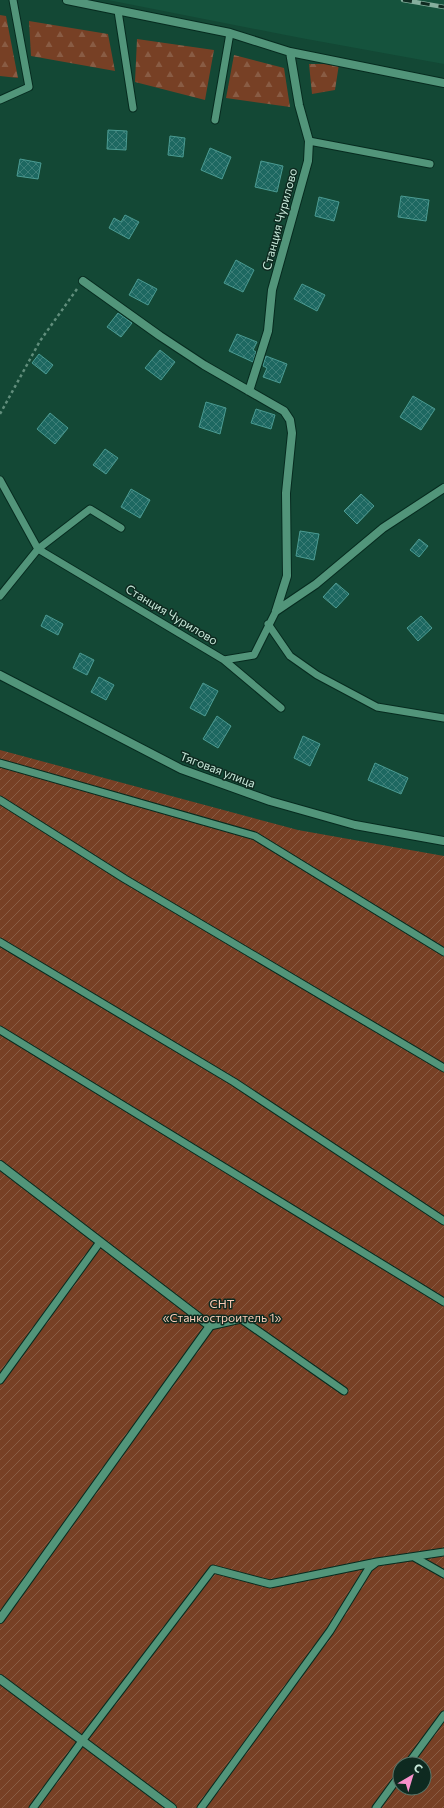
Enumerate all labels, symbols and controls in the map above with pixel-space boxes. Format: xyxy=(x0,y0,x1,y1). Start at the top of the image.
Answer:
street label: Станция Чурилово xyxy=(259,166,299,272)
street label: Станция Чурилово xyxy=(123,581,221,647)
street label: Тяговая улица xyxy=(178,748,258,790)
park label: СНТ «Станкостроитель 1» xyxy=(163,1296,282,1324)
north arrow xyxy=(392,1756,432,1796)
text: С xyxy=(411,1760,426,1775)

